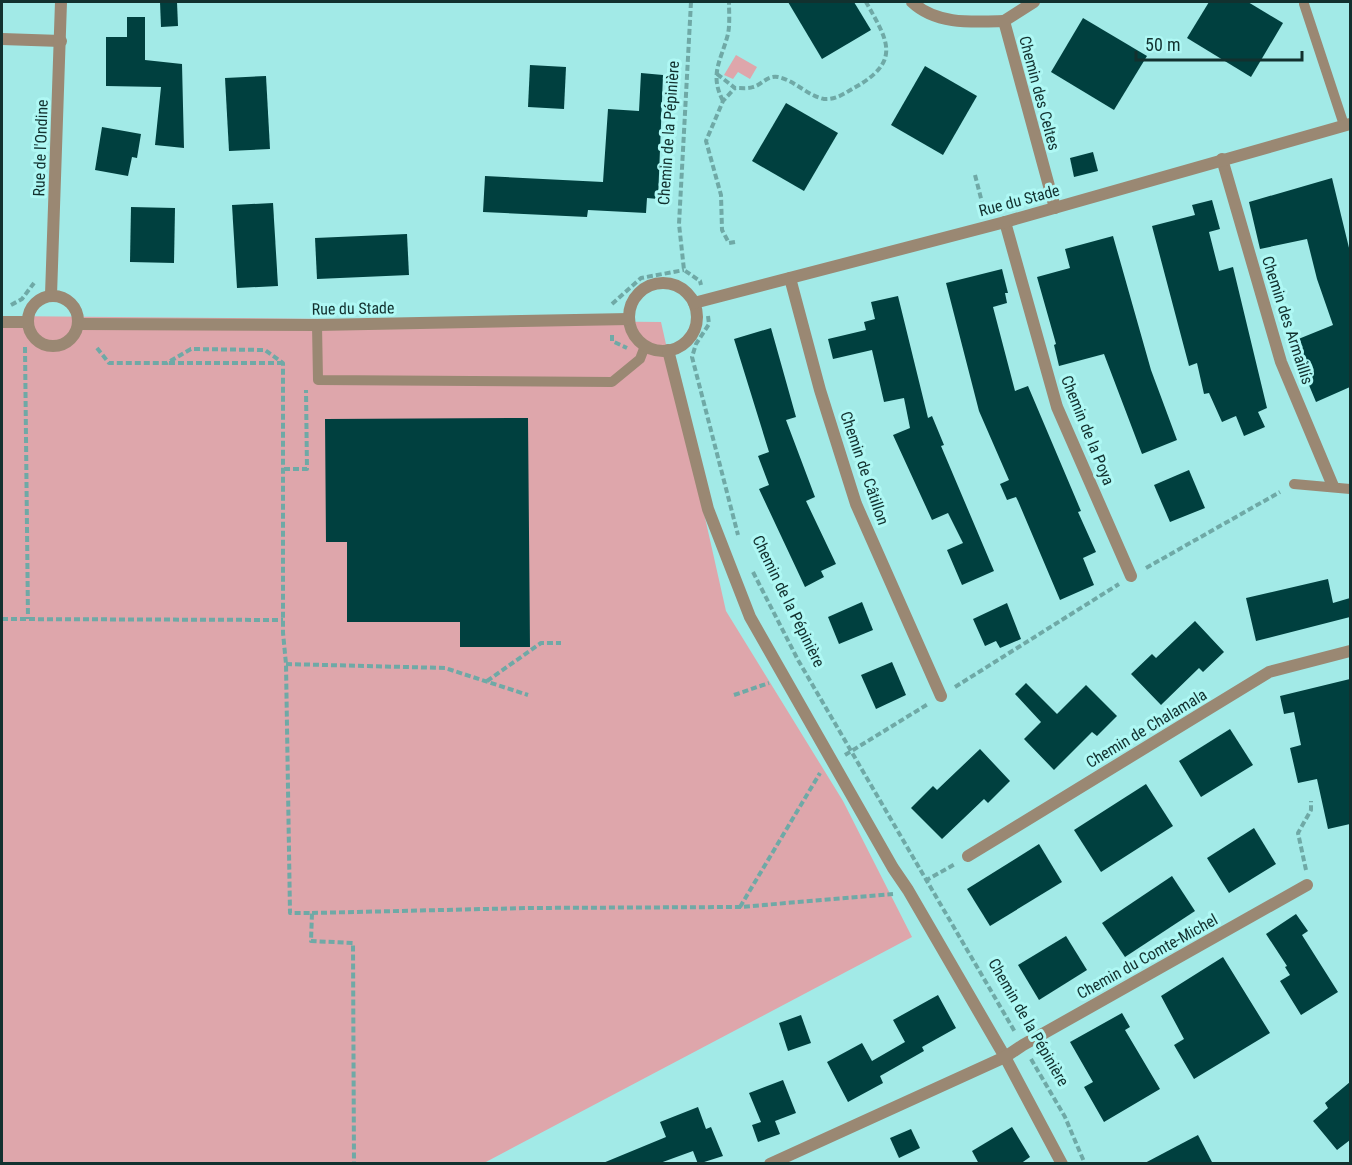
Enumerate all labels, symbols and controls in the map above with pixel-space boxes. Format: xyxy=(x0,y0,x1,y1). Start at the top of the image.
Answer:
scale bar xyxy=(1136,24,1302,62)
street label: Chemin des Celtes xyxy=(1015,34,1064,152)
text: 50 m xyxy=(1145,34,1180,55)
street label: Chemin de la Pépinière xyxy=(654,60,683,206)
street label: Rue de l'Ondine xyxy=(29,99,52,197)
street label: Rue du Stade xyxy=(977,181,1062,220)
street label: Chemin des Armaillis xyxy=(1258,254,1317,387)
street label: Rue du Stade xyxy=(311,298,395,319)
street label: Chemin de la Poya xyxy=(1057,373,1118,488)
street label: Chemin de Câtillon xyxy=(836,409,893,527)
street label: Chemin de la Pépinière xyxy=(748,532,829,670)
street label: Chemin de Chalamala xyxy=(1082,685,1210,772)
street label: Chemin du Comte-Michel xyxy=(1073,910,1221,1003)
street label: Chemin de la Pépinière xyxy=(984,955,1073,1090)

